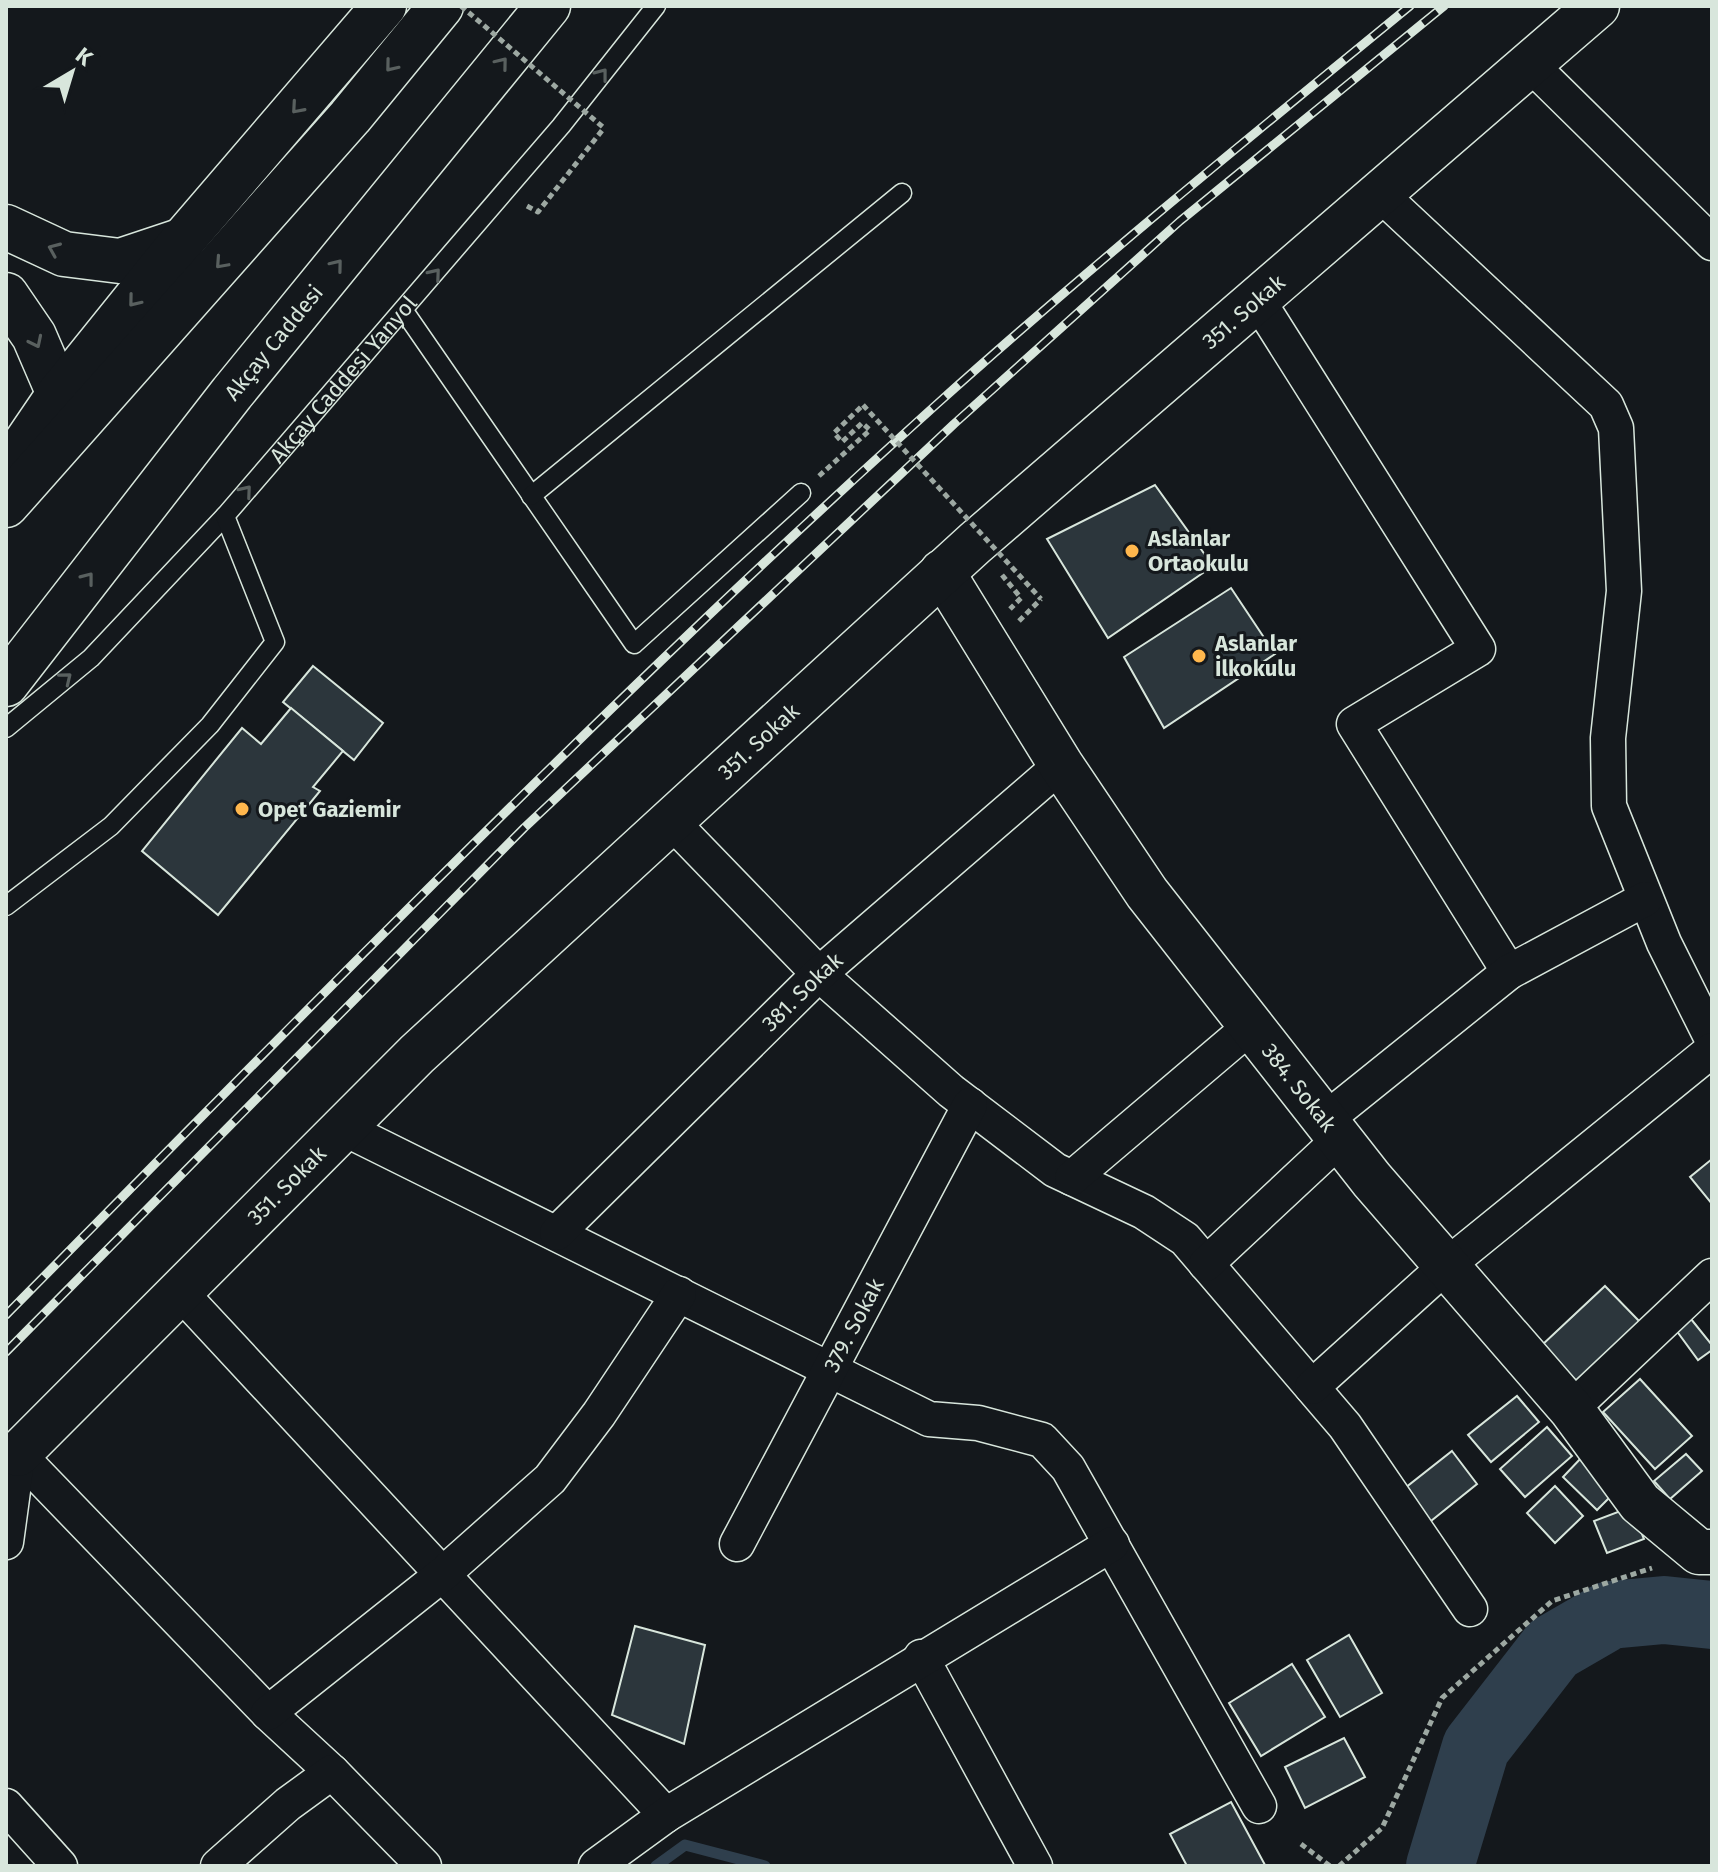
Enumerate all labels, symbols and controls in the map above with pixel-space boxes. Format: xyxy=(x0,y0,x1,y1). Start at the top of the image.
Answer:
north arrow xyxy=(32,32,112,112)
text: K xyxy=(70,42,99,72)
one-way arrow xyxy=(386,57,401,72)
one-way arrow xyxy=(492,58,507,72)
one-way arrow xyxy=(592,69,607,83)
one-way arrow xyxy=(293,99,307,114)
one-way arrow xyxy=(48,242,62,259)
one-way arrow xyxy=(216,253,231,268)
one-way arrow xyxy=(327,260,342,274)
one-way arrow xyxy=(425,268,440,283)
street label: 351. Sokak xyxy=(1197,268,1291,355)
street label: Akçay Caddesi xyxy=(219,279,329,406)
street label: Akçay Caddesi Yanyol xyxy=(264,290,423,469)
one-way arrow xyxy=(129,292,144,306)
one-way arrow xyxy=(26,334,42,349)
one-way arrow xyxy=(236,485,251,500)
place label: Aslanlar Ortaokulu xyxy=(1147,525,1249,577)
marker: Aslanlar Ortaokulu xyxy=(1123,542,1141,560)
one-way arrow xyxy=(79,572,93,587)
place label: Aslanlar İlkokulu xyxy=(1214,630,1297,682)
marker: Aslanlar İlkokulu xyxy=(1190,647,1208,665)
one-way arrow xyxy=(57,673,72,688)
street label: 351. Sokak xyxy=(712,697,805,785)
place label: Opet Gaziemir xyxy=(258,796,401,823)
marker: Opet Gaziemir xyxy=(233,800,251,818)
street label: 381. Sokak xyxy=(756,946,849,1037)
street label: 384. Sokak xyxy=(1256,1038,1342,1138)
street label: 351. Sokak xyxy=(242,1140,332,1230)
street label: 379. Sokak xyxy=(818,1273,890,1377)

